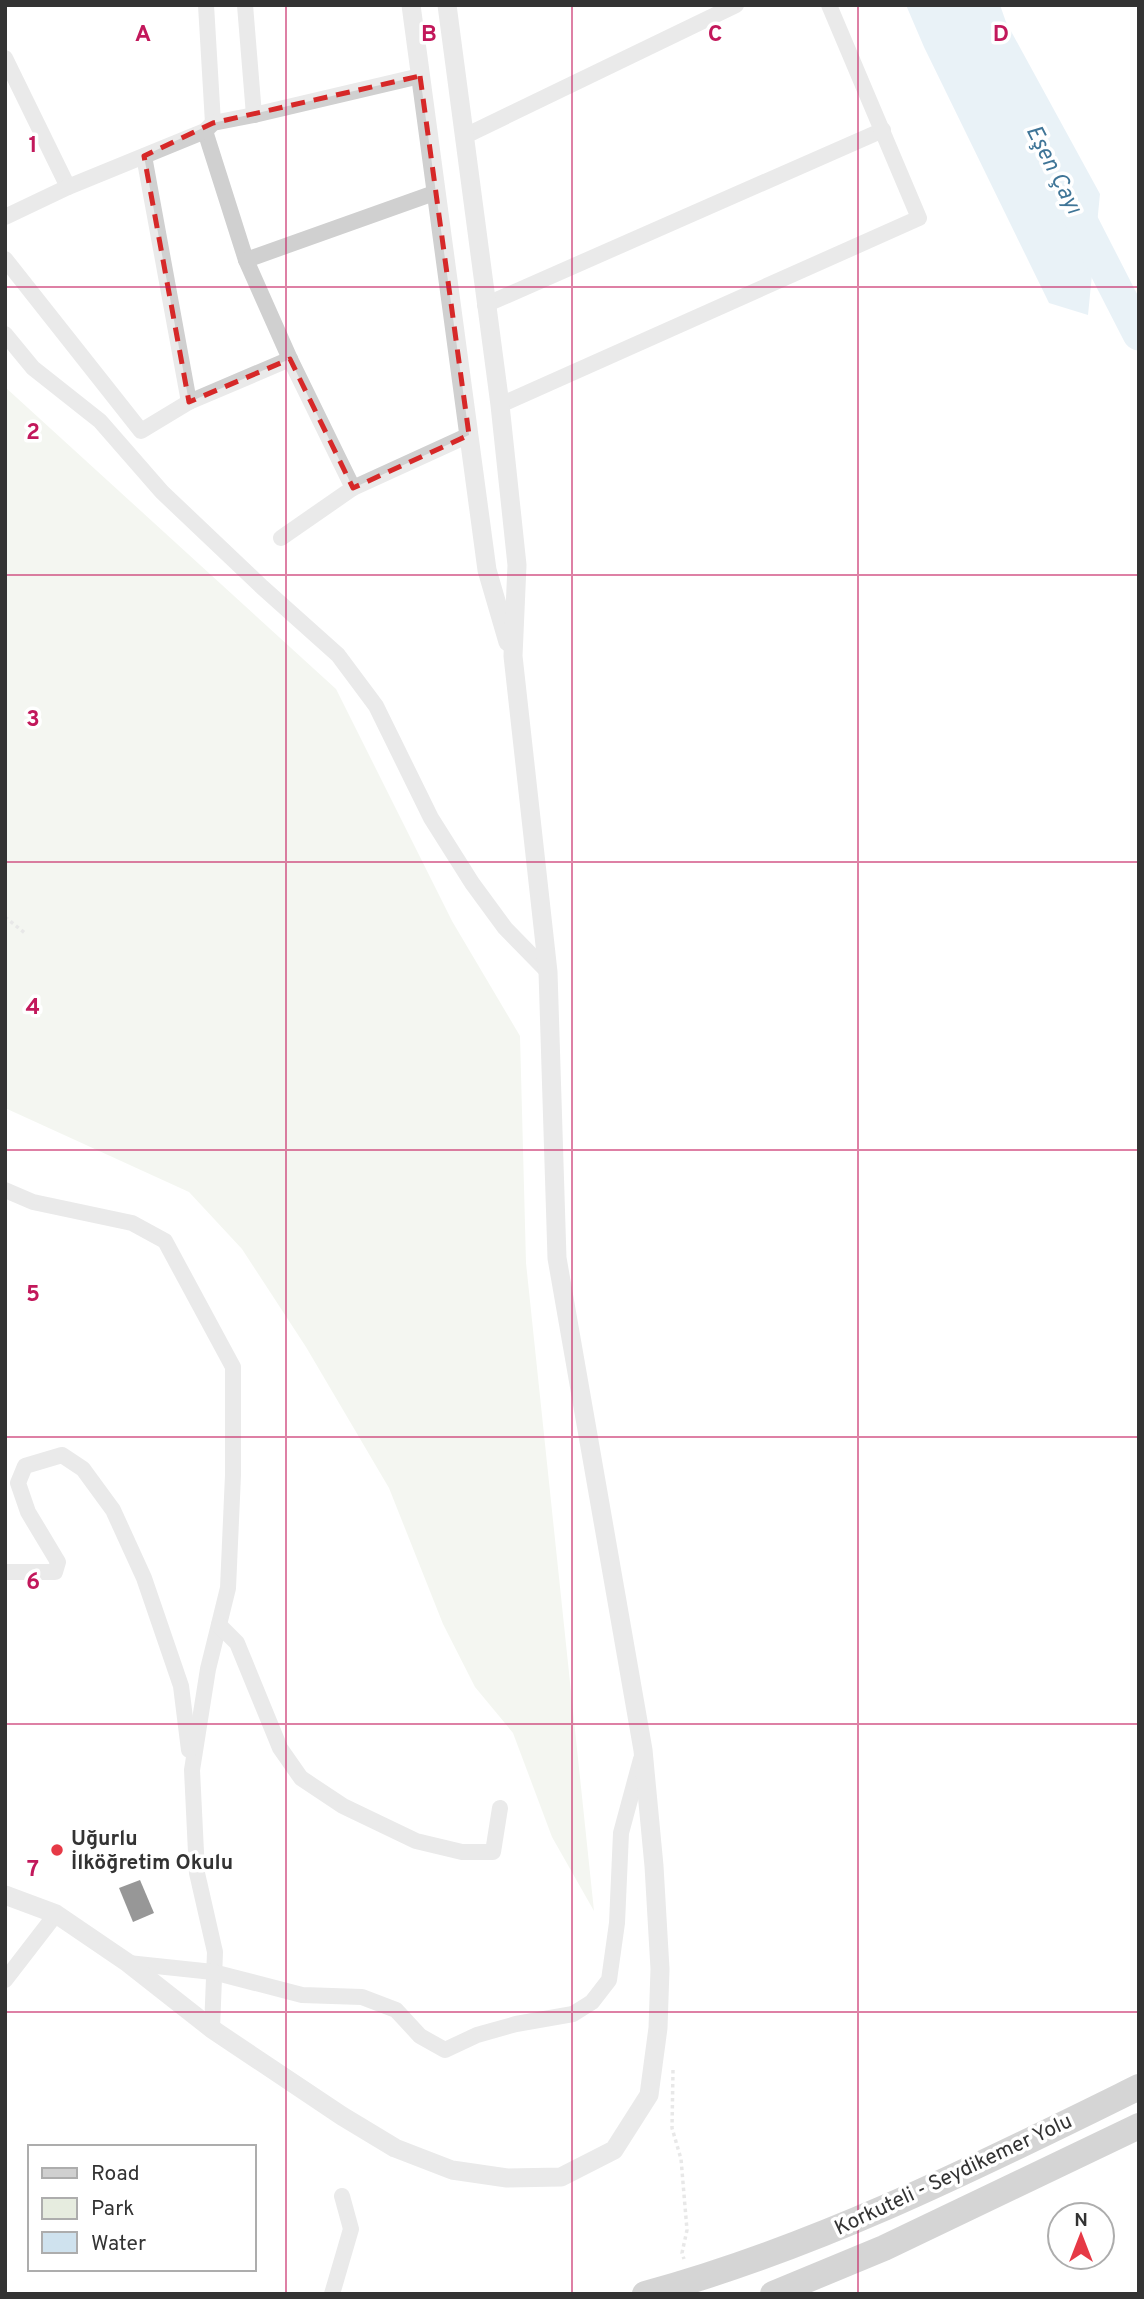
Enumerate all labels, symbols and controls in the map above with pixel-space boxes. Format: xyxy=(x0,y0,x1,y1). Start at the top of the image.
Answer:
text: A xyxy=(135,21,151,50)
text: B xyxy=(421,21,437,50)
text: C xyxy=(708,21,722,50)
text: D xyxy=(993,21,1009,50)
water label: Eşen Çayı xyxy=(1018,121,1088,220)
text: 1 xyxy=(28,132,38,161)
text: 2 xyxy=(26,419,40,448)
text: 3 xyxy=(26,706,40,735)
text: 4 xyxy=(26,994,40,1023)
text: 5 xyxy=(26,1281,40,1310)
text: 6 xyxy=(26,1569,40,1598)
place label: Uğurlu İlköğretim Okulu xyxy=(71,1826,233,1877)
marker: Uğurlu İlköğretim Okulu xyxy=(49,1842,65,1858)
text: 7 xyxy=(27,1856,39,1885)
street label: Korkuteli - Seydikemer Yolu xyxy=(830,2108,1077,2242)
legend xyxy=(28,2145,256,2271)
text: Road xyxy=(91,2161,140,2188)
text: Park xyxy=(91,2196,134,2223)
north arrow xyxy=(1046,2201,1116,2271)
text: N xyxy=(1074,2209,1088,2233)
text: Water xyxy=(91,2231,146,2258)

